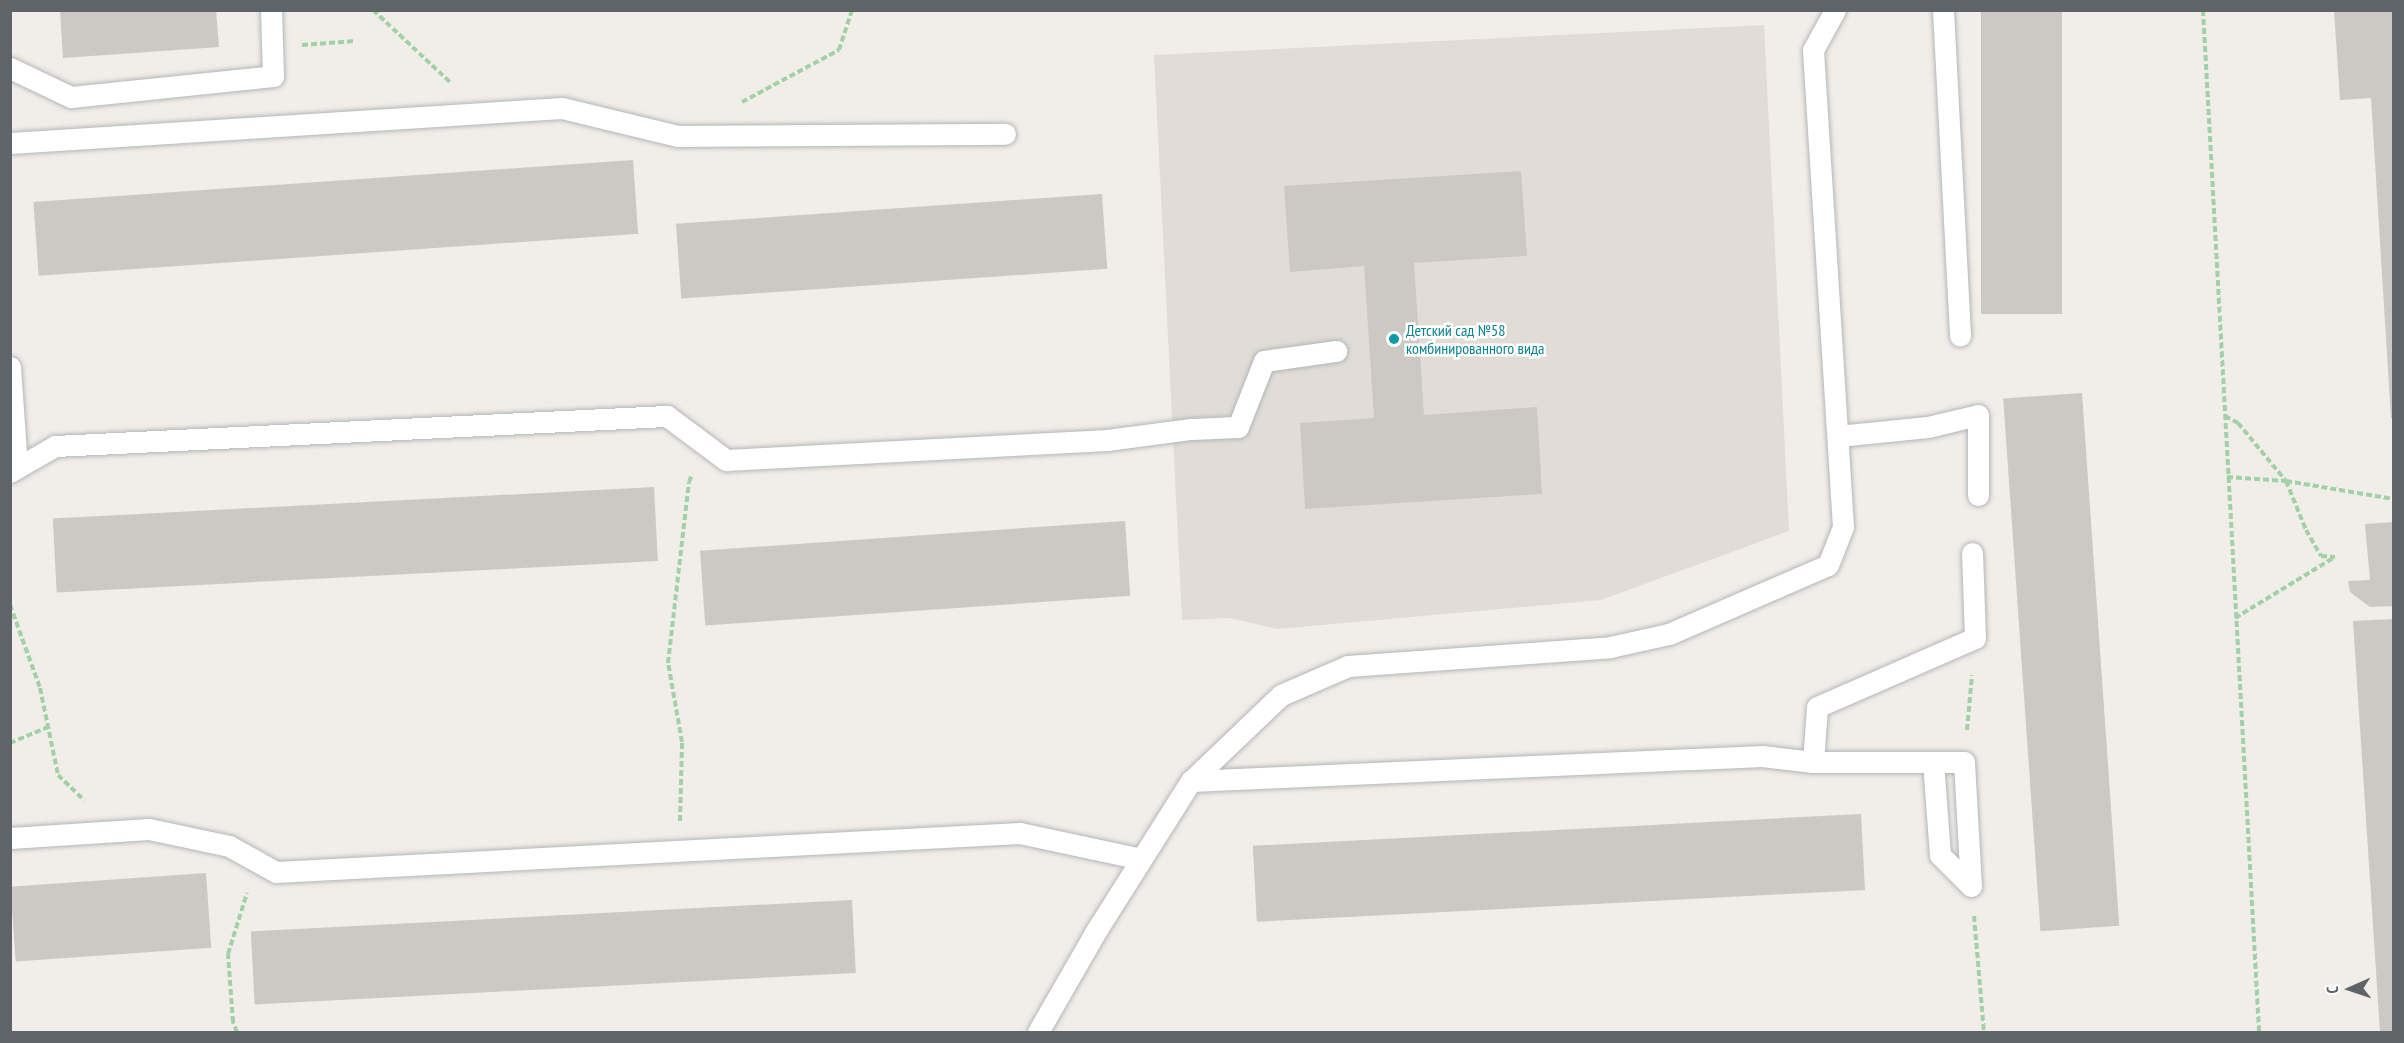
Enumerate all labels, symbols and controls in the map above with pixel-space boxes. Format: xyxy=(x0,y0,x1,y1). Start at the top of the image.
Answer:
place label: Детский сад №58 комбинированного вида xyxy=(1406,320,1544,358)
marker: Детский сад №58 комбинированного вида xyxy=(1387,332,1401,346)
north arrow xyxy=(2320,959,2380,1019)
text: С xyxy=(2322,986,2342,994)

